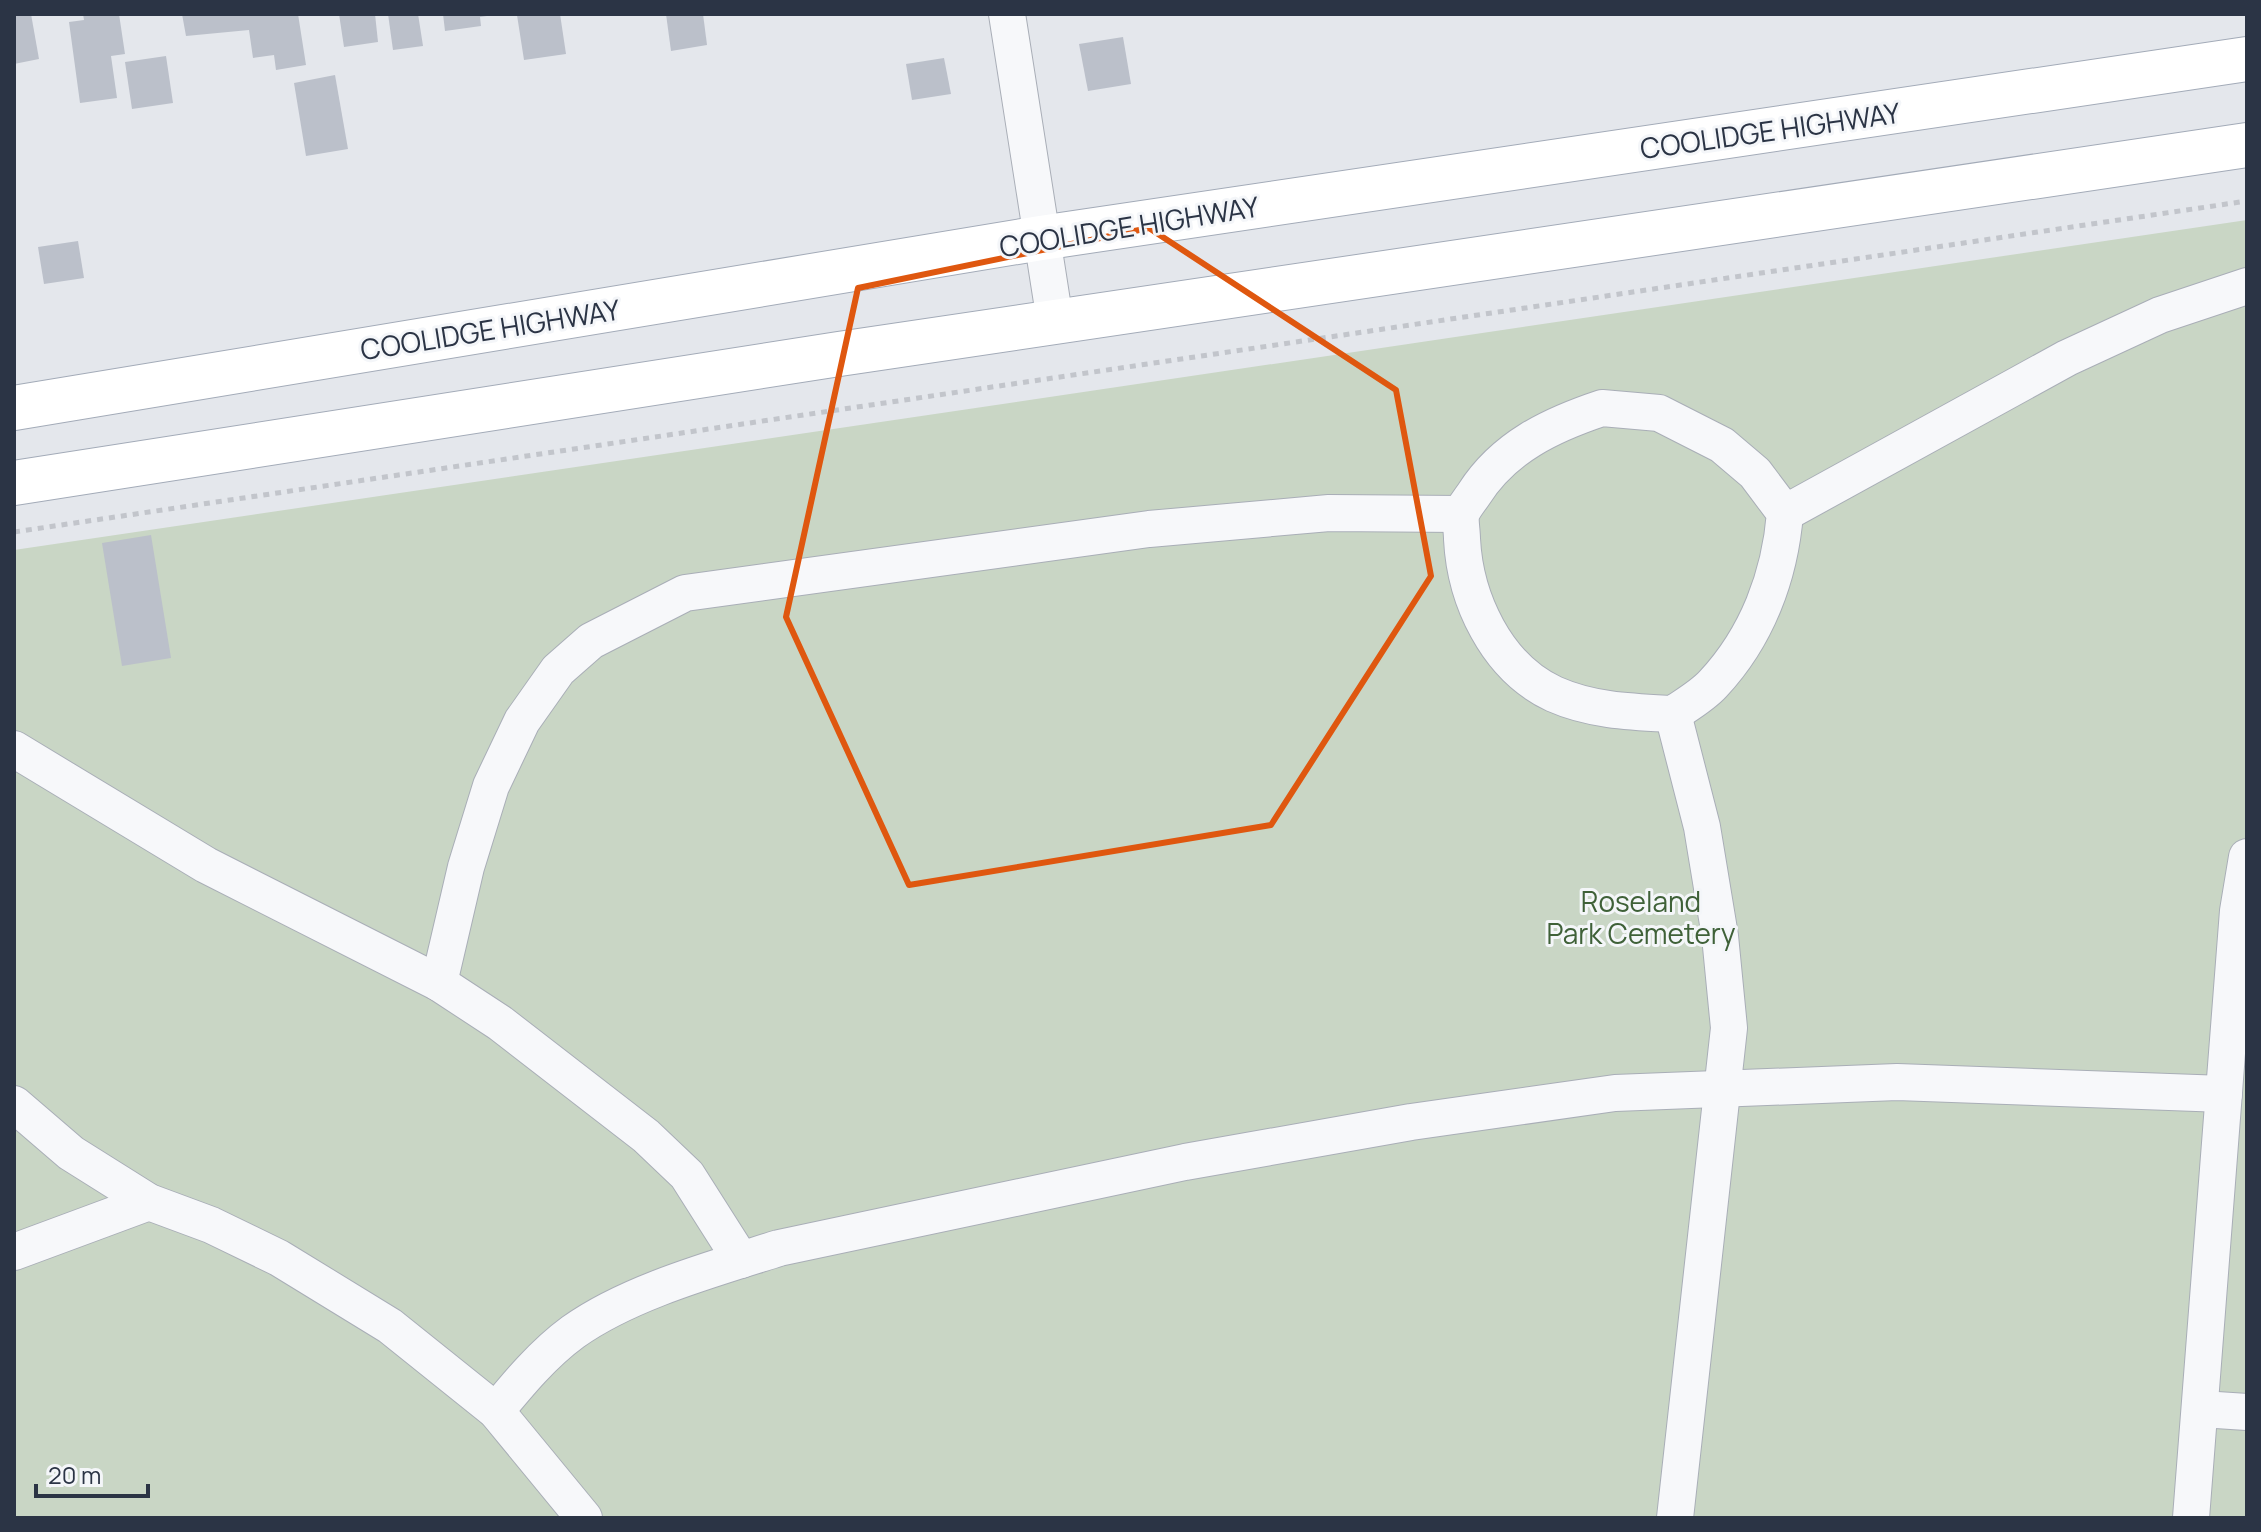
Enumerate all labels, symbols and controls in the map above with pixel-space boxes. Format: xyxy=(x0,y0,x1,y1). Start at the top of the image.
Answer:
street label: COOLIDGE HIGHWAY xyxy=(1638,93,1903,167)
street label: COOLIDGE HIGHWAY xyxy=(997,187,1262,265)
street label: COOLIDGE HIGHWAY xyxy=(358,290,623,368)
park label: Roseland Park Cemetery xyxy=(1546,882,1736,952)
scale bar xyxy=(36,1448,148,1498)
text: 20 m xyxy=(48,1458,101,1491)

